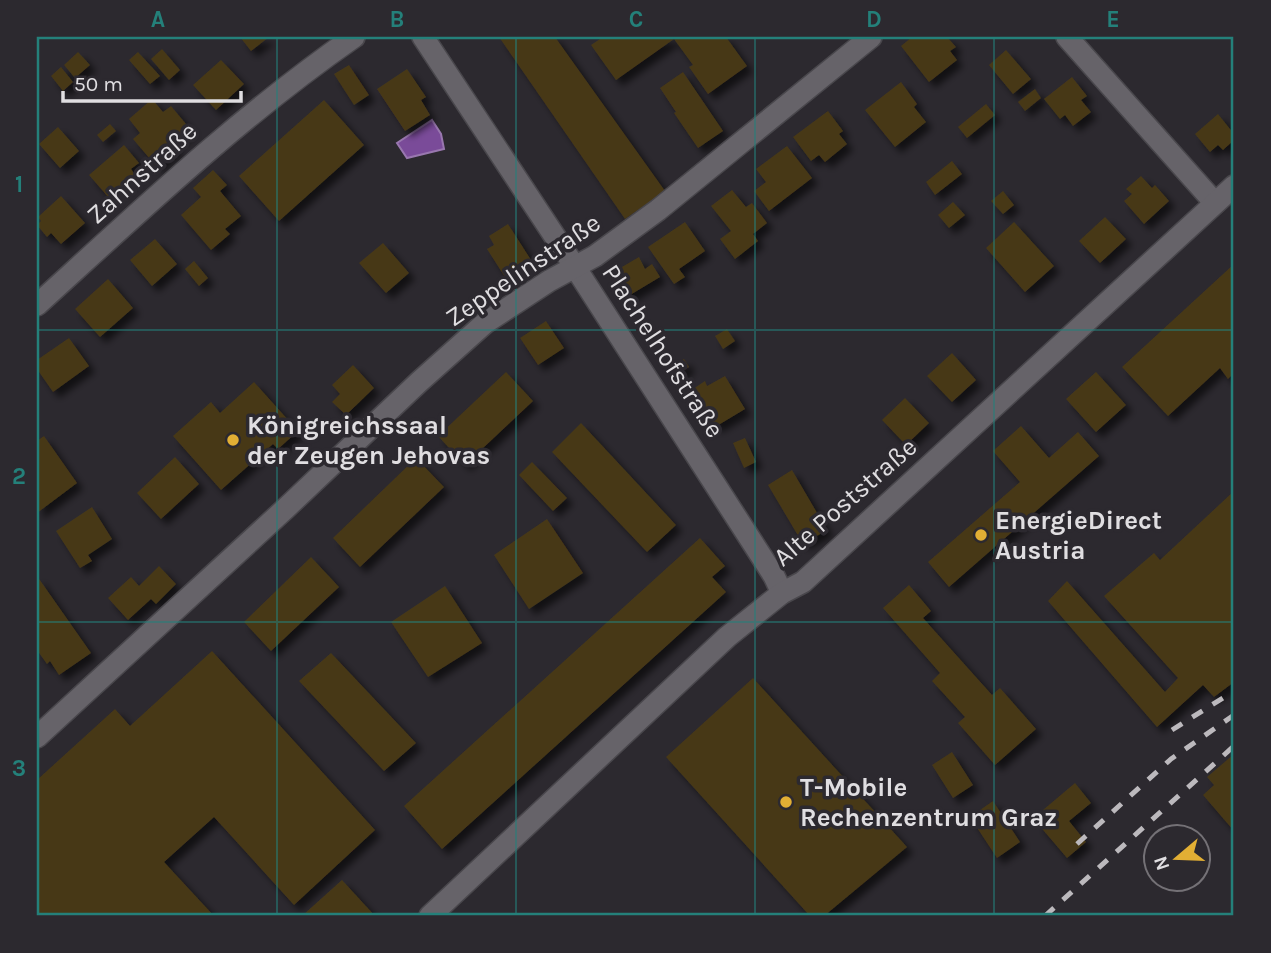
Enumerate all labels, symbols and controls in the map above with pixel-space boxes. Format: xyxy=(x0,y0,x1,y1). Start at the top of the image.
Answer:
text: A xyxy=(151,6,165,33)
text: B xyxy=(390,6,404,33)
text: C xyxy=(629,6,643,33)
text: D xyxy=(866,6,882,33)
text: E xyxy=(1106,6,1120,33)
scale bar xyxy=(63,60,242,104)
text: 50 m xyxy=(74,72,123,96)
street label: Zahnstraße xyxy=(81,115,203,231)
text: 1 xyxy=(15,171,23,198)
street label: Zeppelinstraße xyxy=(440,207,606,333)
street label: Plachelhofstraße xyxy=(595,259,731,443)
place label: Königreichssaal der Zeugen Jehovas xyxy=(247,410,490,471)
street label: Alte Poststraße xyxy=(767,431,923,573)
marker: Königreichssaal der Zeugen Jehovas xyxy=(225,432,241,448)
text: 2 xyxy=(12,463,26,490)
place label: EnergieDirect Austria xyxy=(995,505,1162,566)
marker: EnergieDirect Austria xyxy=(973,527,989,543)
text: 3 xyxy=(12,755,26,782)
place label: T-Mobile Rechenzentrum Graz xyxy=(800,772,1057,833)
marker: T-Mobile Rechenzentrum Graz xyxy=(778,794,794,810)
north arrow xyxy=(1142,824,1212,894)
text: N xyxy=(1149,853,1174,873)

